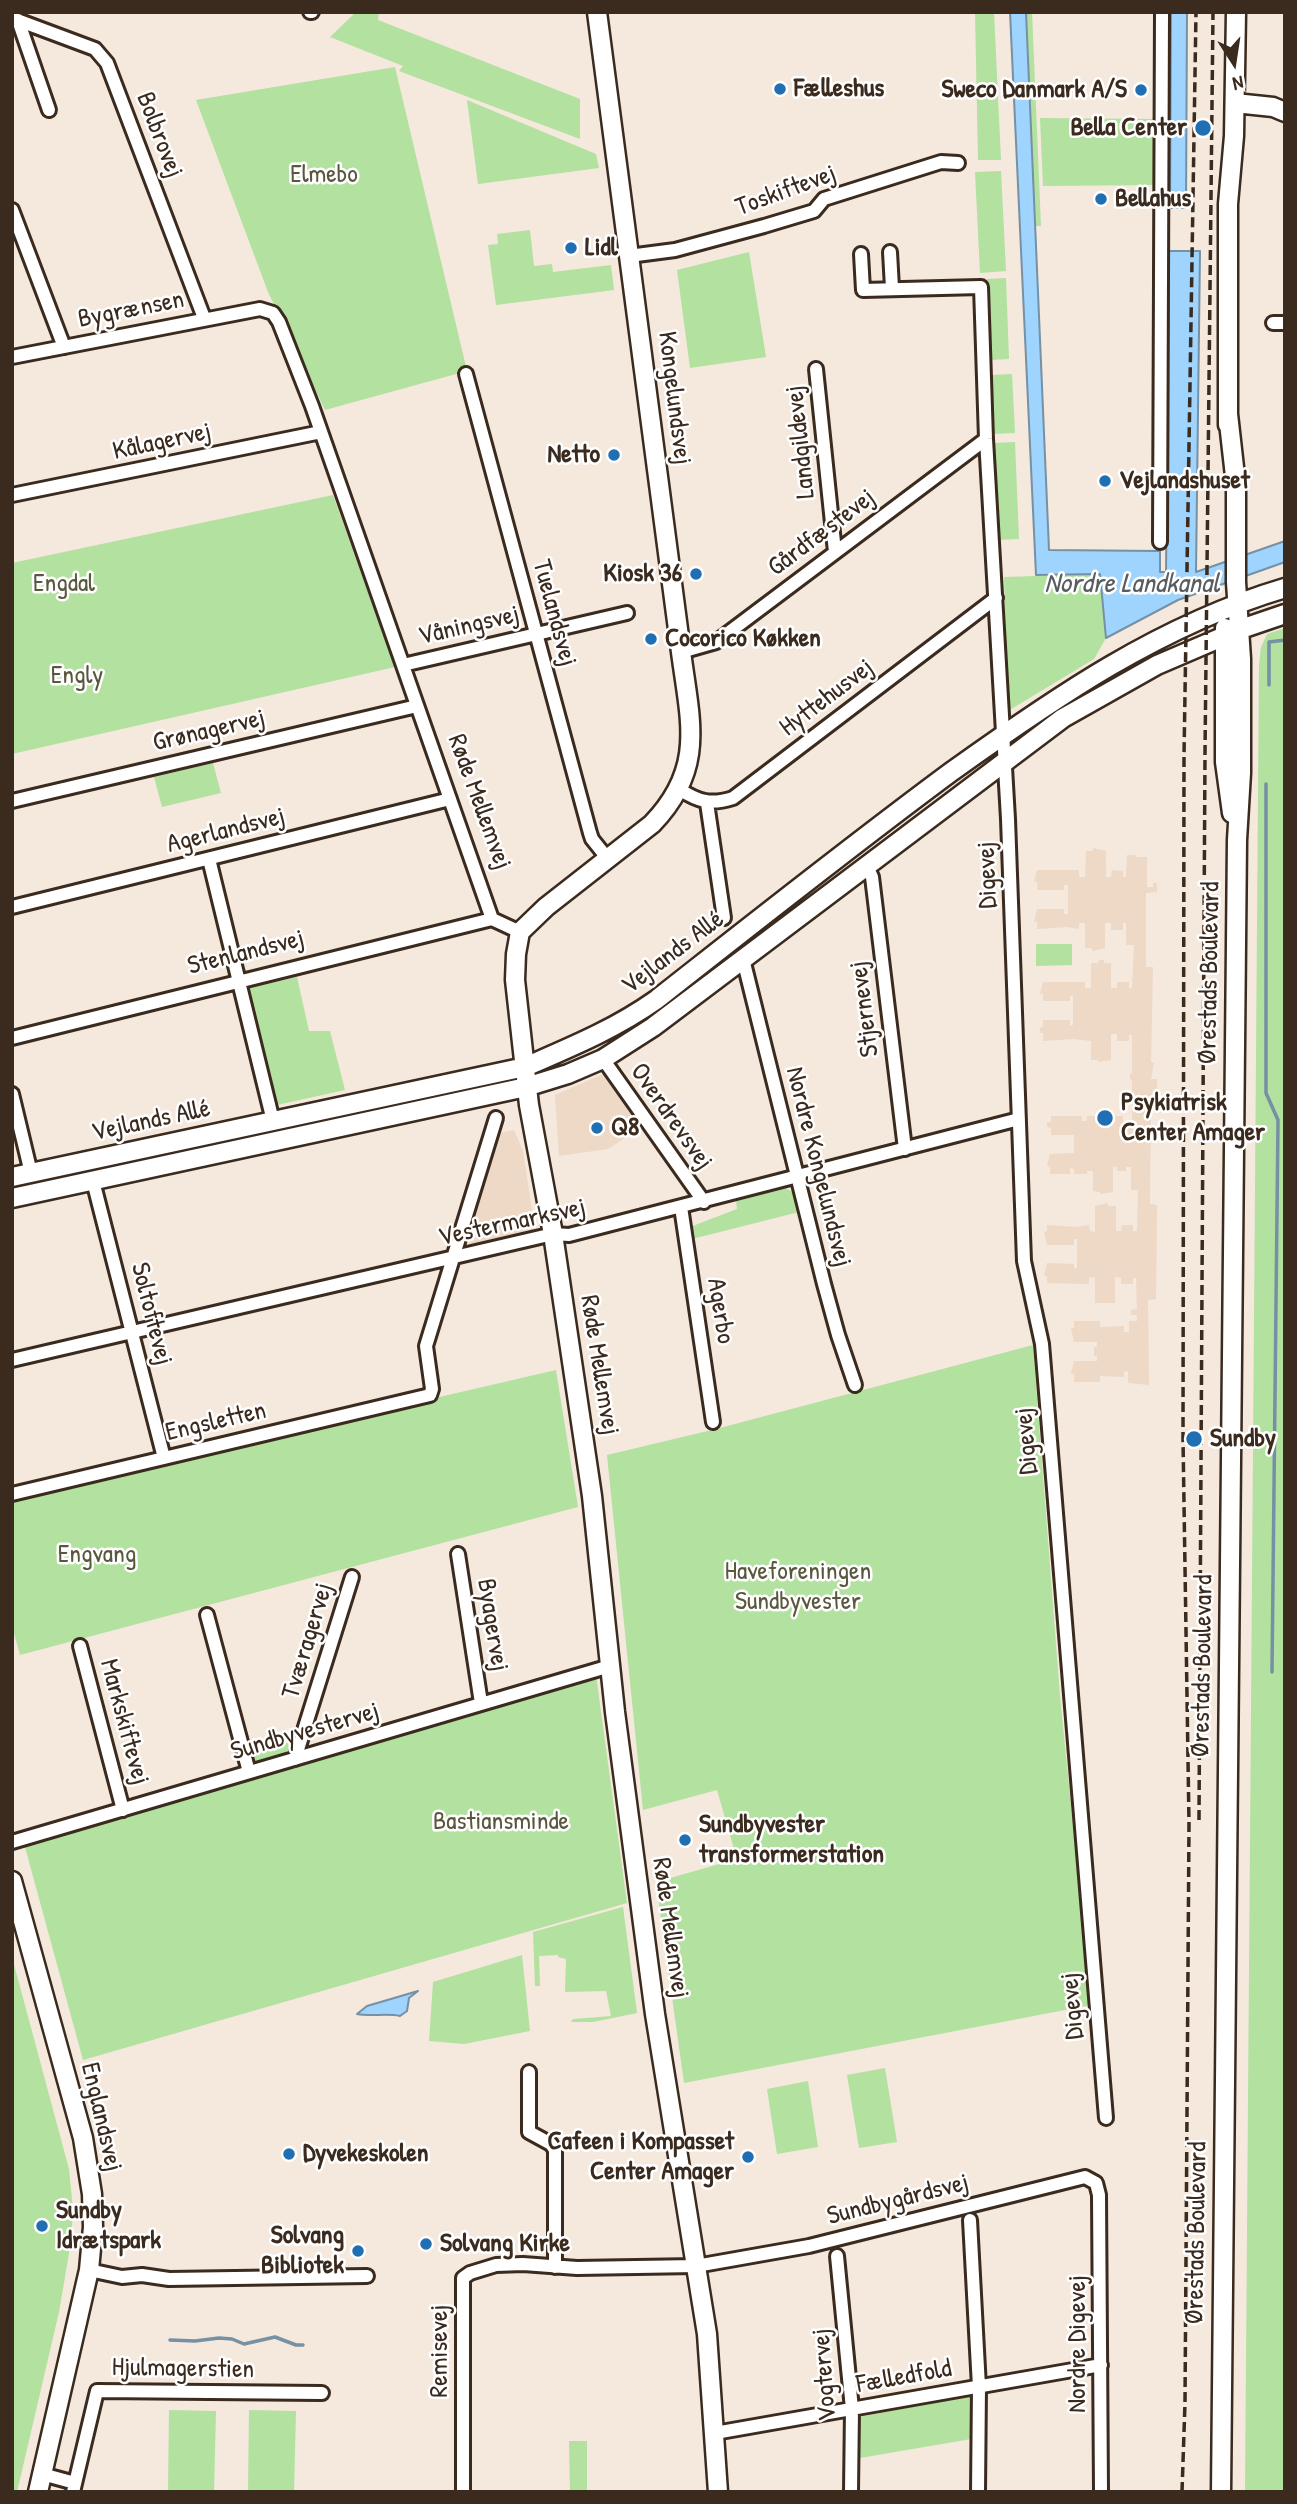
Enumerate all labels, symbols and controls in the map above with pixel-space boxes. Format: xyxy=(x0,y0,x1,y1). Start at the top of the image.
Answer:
north arrow xyxy=(1199,28,1269,98)
text: N xyxy=(1231,70,1246,97)
place label: Fælleshus xyxy=(794,73,884,105)
place label: Sweco Danmark A/S xyxy=(942,74,1127,106)
marker: Fælleshus xyxy=(772,81,788,97)
marker: Sweco Danmark A/S xyxy=(1133,82,1149,98)
street label: Bolbrovej xyxy=(129,88,189,182)
place label: Bella Center xyxy=(1070,112,1187,144)
marker: Bella Center xyxy=(1193,118,1213,138)
street label: Toskiftevej xyxy=(731,158,841,224)
park label: Elmebo xyxy=(290,159,358,191)
place label: Bellahus xyxy=(1115,183,1191,215)
marker: Bellahus xyxy=(1093,191,1109,207)
place label: Lidl xyxy=(585,232,618,264)
marker: Lidl xyxy=(563,240,579,256)
street label: Bygrænsen xyxy=(75,284,187,336)
street label: Kongelundsvej xyxy=(650,330,698,466)
street label: Landgildevej xyxy=(780,384,822,500)
street label: Kålagervej xyxy=(110,416,214,468)
place label: Netto xyxy=(547,439,600,471)
marker: Netto xyxy=(606,447,622,463)
place label: Vejlandshuset xyxy=(1119,465,1250,497)
marker: Vejlandshuset xyxy=(1097,473,1113,489)
street label: Gårdfæstevej xyxy=(762,483,882,583)
street label: Tuelandsvej xyxy=(525,556,583,670)
place label: Kiosk 36 xyxy=(603,558,682,590)
marker: Kiosk 36 xyxy=(688,566,704,582)
park label: Engdal xyxy=(33,568,95,600)
water label: Nordre Landkanal xyxy=(1045,568,1219,602)
street label: Våningsvej xyxy=(416,599,522,653)
place label: Cocorico Køkken xyxy=(665,623,821,655)
marker: Cocorico Køkken xyxy=(643,631,659,647)
street label: Hyttehusvej xyxy=(774,653,880,743)
park label: Engly xyxy=(51,660,103,692)
street label: Grønagervej xyxy=(150,703,268,759)
street label: Røde Mellemvej xyxy=(440,730,518,874)
street label: Agerlandsvej xyxy=(164,801,288,861)
street label: Digevej xyxy=(971,841,1005,909)
street label: Ørestads Boulevard xyxy=(1193,882,1227,1064)
street label: Vejlands Allé xyxy=(616,904,730,1002)
street label: Stenlandsvej xyxy=(185,923,307,983)
street label: Stjernevej xyxy=(844,959,886,1059)
street label: Overdrevsvej xyxy=(623,1058,719,1176)
street label: Nordre Kongelundsvej xyxy=(778,1064,858,1270)
place label: Psykiatrisk Center Amager xyxy=(1121,1087,1265,1148)
street label: Vejlands Allé xyxy=(89,1093,213,1149)
marker: Psykiatrisk Center Amager xyxy=(1095,1108,1115,1128)
place label: Q8 xyxy=(611,1112,639,1144)
marker: Q8 xyxy=(589,1120,605,1136)
street label: Vestermarksvej xyxy=(435,1192,589,1254)
street label: Soltoftevej xyxy=(123,1260,179,1368)
street label: Agerbo xyxy=(699,1276,741,1346)
street label: Røde Mellemvej xyxy=(573,1293,625,1437)
street label: Engsletten xyxy=(163,1395,269,1449)
street label: Digevej xyxy=(1009,1406,1045,1476)
place label: Sundby xyxy=(1210,1423,1276,1455)
marker: Sundby xyxy=(1184,1429,1204,1449)
park label: Engvang xyxy=(58,1539,136,1571)
park label: Haveforeningen Sundbyvester xyxy=(725,1556,871,1618)
street label: Ørestads Boulevard xyxy=(1186,1575,1220,1757)
street label: Byagervej xyxy=(469,1577,515,1673)
street label: Tværagervej xyxy=(276,1579,340,1703)
street label: Markskiftevej xyxy=(92,1656,156,1788)
street label: Sundbyvestervej xyxy=(227,1696,383,1768)
park label: Bastiansminde xyxy=(433,1806,569,1838)
place label: Sundbyvester transformerstation xyxy=(699,1809,884,1870)
marker: Sundbyvester transformerstation xyxy=(677,1832,693,1848)
street label: Røde Mellemvej xyxy=(645,1856,695,2000)
street label: Digevej xyxy=(1055,1971,1091,2041)
street label: Englandsvej xyxy=(73,2060,129,2174)
place label: Cafeen i Kompasset Center Amager xyxy=(548,2126,734,2188)
place label: Dyvekeskolen xyxy=(303,2138,429,2170)
street label: Ørestads Boulevard xyxy=(1180,2142,1214,2324)
marker: Dyvekeskolen xyxy=(281,2146,297,2162)
marker: Cafeen i Kompasset Center Amager xyxy=(740,2149,756,2165)
street label: Sundbygårdsvej xyxy=(824,2167,972,2233)
place label: Sundby Idrætspark xyxy=(56,2195,161,2256)
marker: Sundby Idrætspark xyxy=(34,2218,50,2234)
place label: Solvang Bibliotek xyxy=(261,2220,344,2282)
place label: Solvang Kirke xyxy=(440,2228,570,2260)
marker: Solvang Kirke xyxy=(418,2236,434,2252)
marker: Solvang Bibliotek xyxy=(350,2243,366,2259)
street label: Nordre Digevej xyxy=(1062,2275,1094,2413)
street label: Remisevej xyxy=(424,2305,456,2397)
street label: Vogtervej xyxy=(806,2328,844,2422)
street label: Hjulmagerstien xyxy=(112,2352,254,2386)
street label: Fælledfold xyxy=(854,2353,954,2401)

